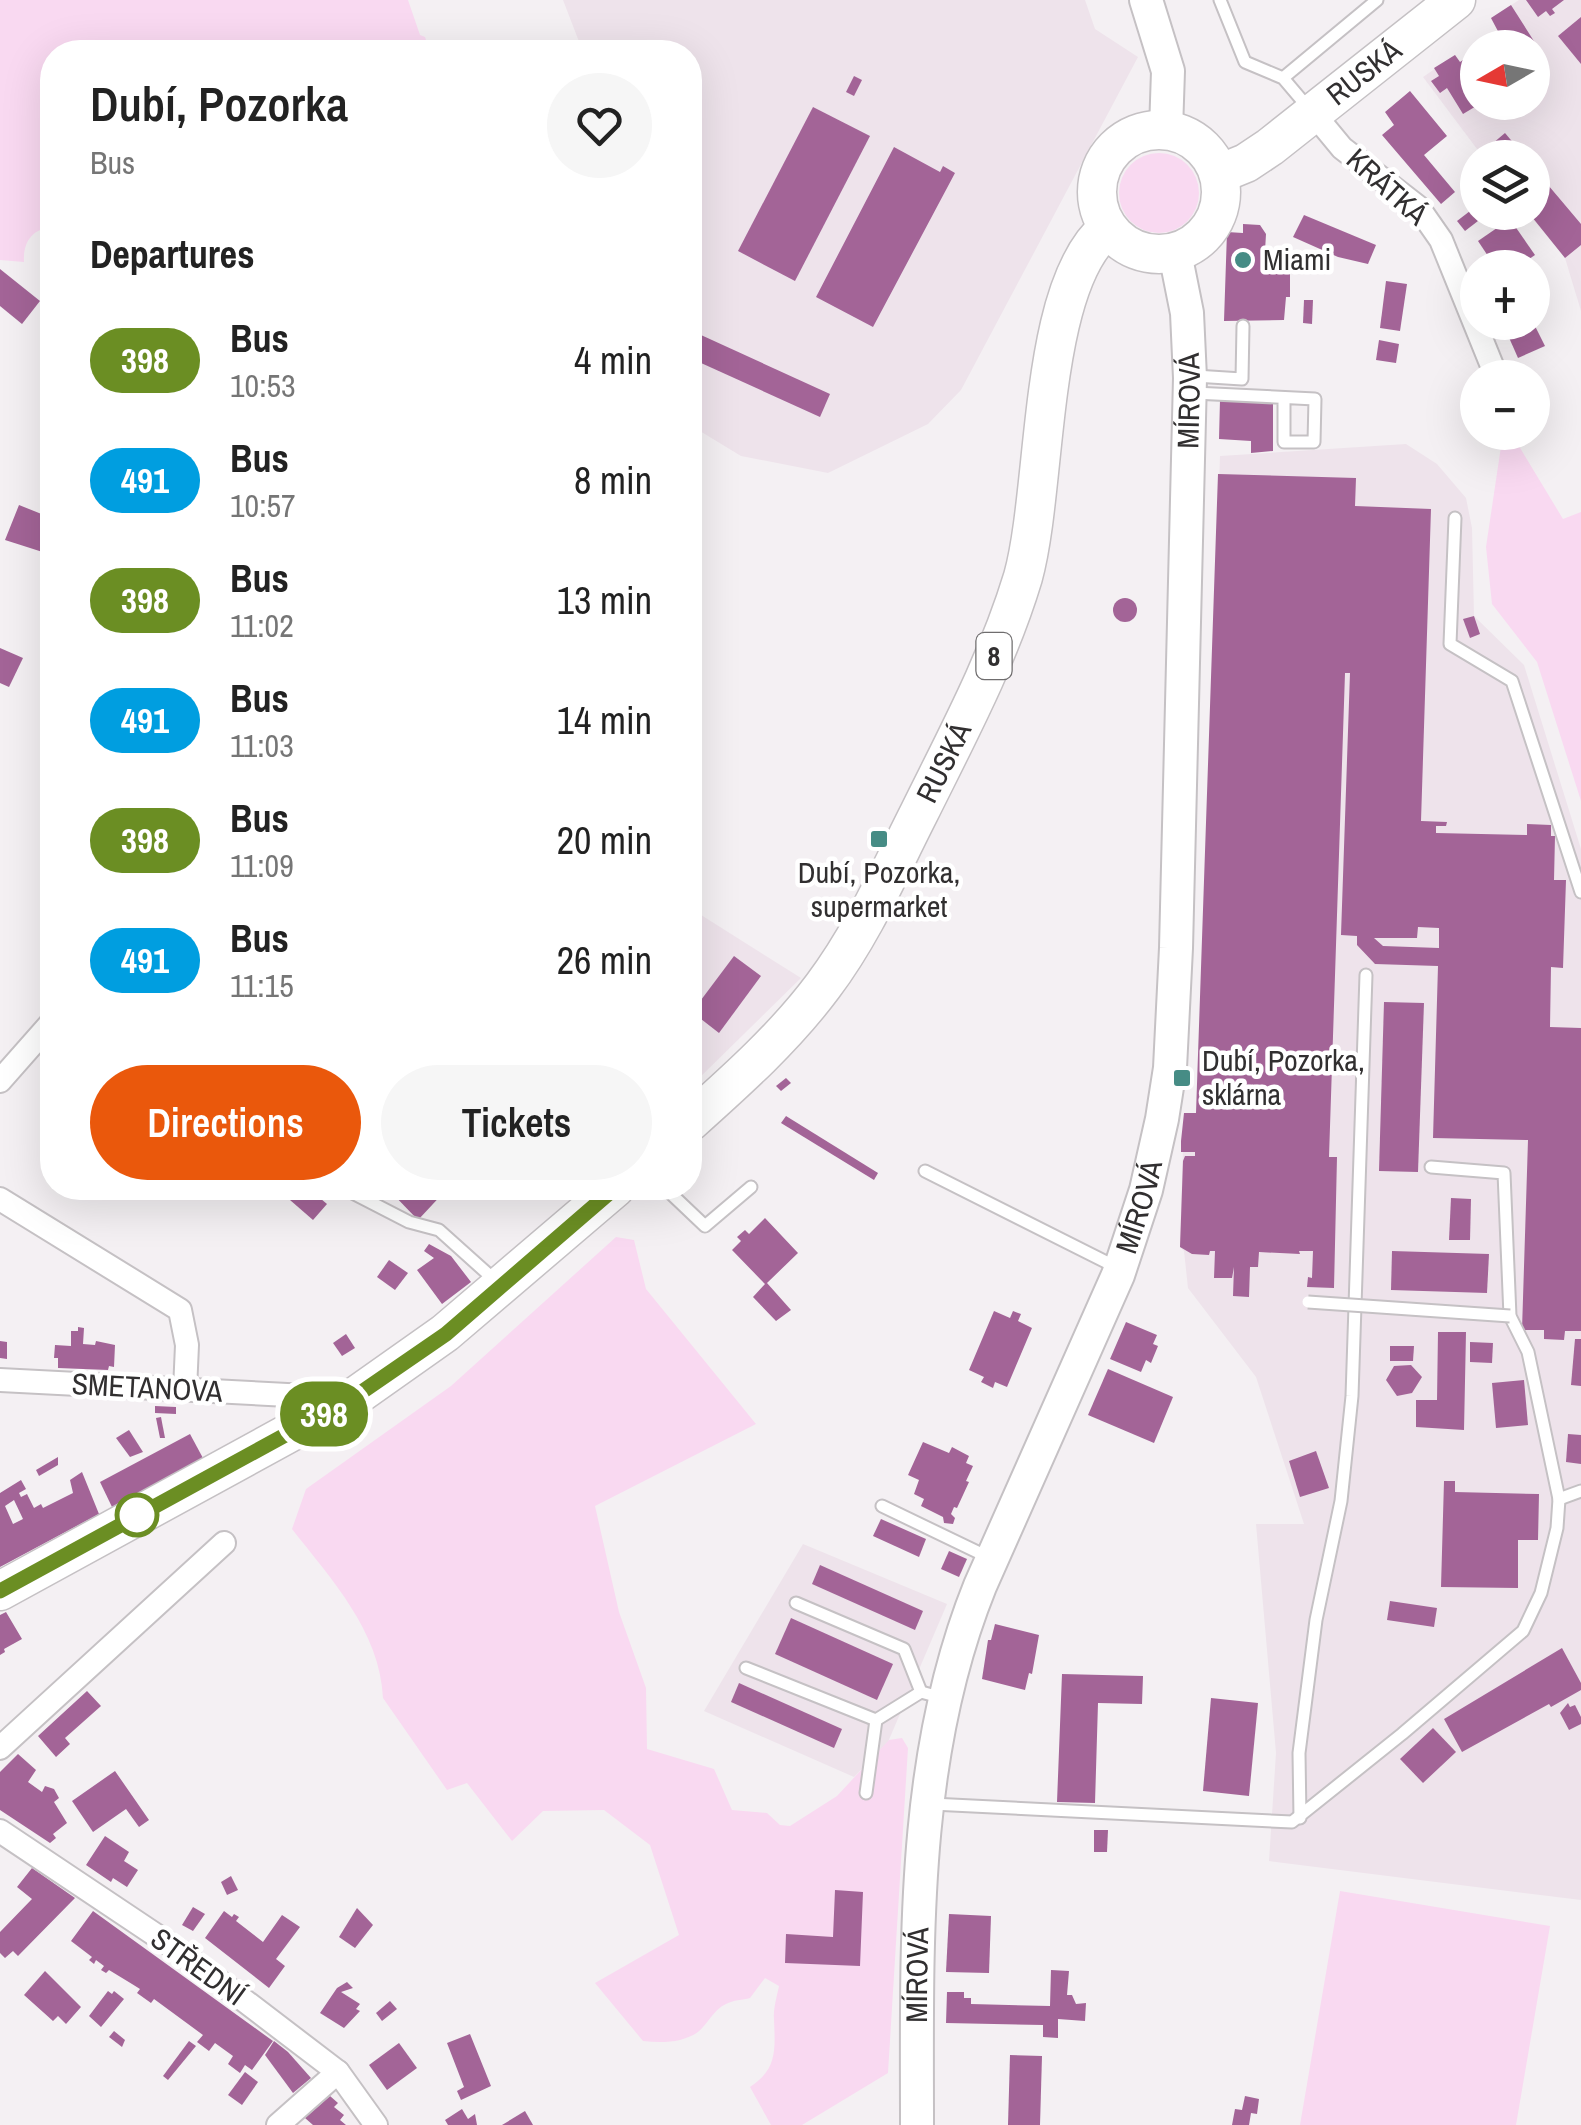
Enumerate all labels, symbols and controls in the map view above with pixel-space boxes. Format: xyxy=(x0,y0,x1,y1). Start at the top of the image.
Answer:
street label: RUSKÁ xyxy=(1318,29,1410,114)
north arrow xyxy=(1460,30,1550,120)
map controls xyxy=(1460,30,1550,450)
text: Dubí, Pozorka xyxy=(90,71,348,136)
button: heart xyxy=(547,73,652,178)
street label: KRÁTKÁ xyxy=(1338,139,1437,234)
button: layers xyxy=(1460,140,1550,230)
text: Bus xyxy=(90,141,135,184)
text: Departures xyxy=(90,229,255,280)
place label: Miami xyxy=(1263,239,1331,279)
marker: Miami xyxy=(1232,249,1254,271)
button: + xyxy=(1460,250,1550,340)
text: Bus xyxy=(230,313,289,364)
text: 4 min xyxy=(574,335,652,386)
text: 398 xyxy=(121,337,169,384)
street label: MÍROVÁ xyxy=(1167,352,1209,449)
button: − xyxy=(1460,360,1550,450)
text: 10:53 xyxy=(230,364,296,407)
text: Bus xyxy=(230,433,289,484)
text: 8 min xyxy=(574,455,652,506)
text: 491 xyxy=(121,457,169,504)
text: 10:57 xyxy=(230,484,296,527)
text: Bus xyxy=(230,553,289,604)
text: 13 min xyxy=(557,575,652,626)
text: 398 xyxy=(121,577,169,624)
text: 11:02 xyxy=(230,604,294,647)
road number: 8 xyxy=(976,633,1012,679)
text: Bus xyxy=(230,673,289,724)
text: 14 min xyxy=(557,695,652,746)
text: 491 xyxy=(121,697,169,744)
street label: RUSKÁ xyxy=(906,715,980,809)
text: 11:03 xyxy=(230,724,294,767)
text: Bus xyxy=(230,793,289,844)
text: 20 min xyxy=(557,815,652,866)
text: 398 xyxy=(121,817,169,864)
marker: Dubí, Pozorka, supermarket xyxy=(868,828,890,850)
text: 11:09 xyxy=(230,844,294,887)
place label: Dubí, Pozorka, supermarket xyxy=(798,852,960,926)
text: Bus xyxy=(230,913,289,964)
text: 26 min xyxy=(557,935,652,986)
text: 491 xyxy=(121,937,169,984)
text: 11:15 xyxy=(230,964,294,1007)
place label: Dubí, Pozorka, sklárna xyxy=(1202,1040,1365,1114)
button: Directions xyxy=(90,1065,361,1180)
button: Tickets xyxy=(381,1065,652,1180)
marker: Dubí, Pozorka, sklárna xyxy=(1171,1067,1193,1089)
street label: MÍROVÁ xyxy=(1105,1156,1171,1258)
street label: SMETANOVA xyxy=(71,1363,224,1411)
line badge: 398 xyxy=(266,1382,382,1446)
text: 398 xyxy=(300,1391,348,1438)
unlabelled marker xyxy=(116,1494,158,1536)
street label: STŘEDNÍ xyxy=(143,1918,254,2014)
street label: MÍROVÁ xyxy=(896,1926,937,2023)

